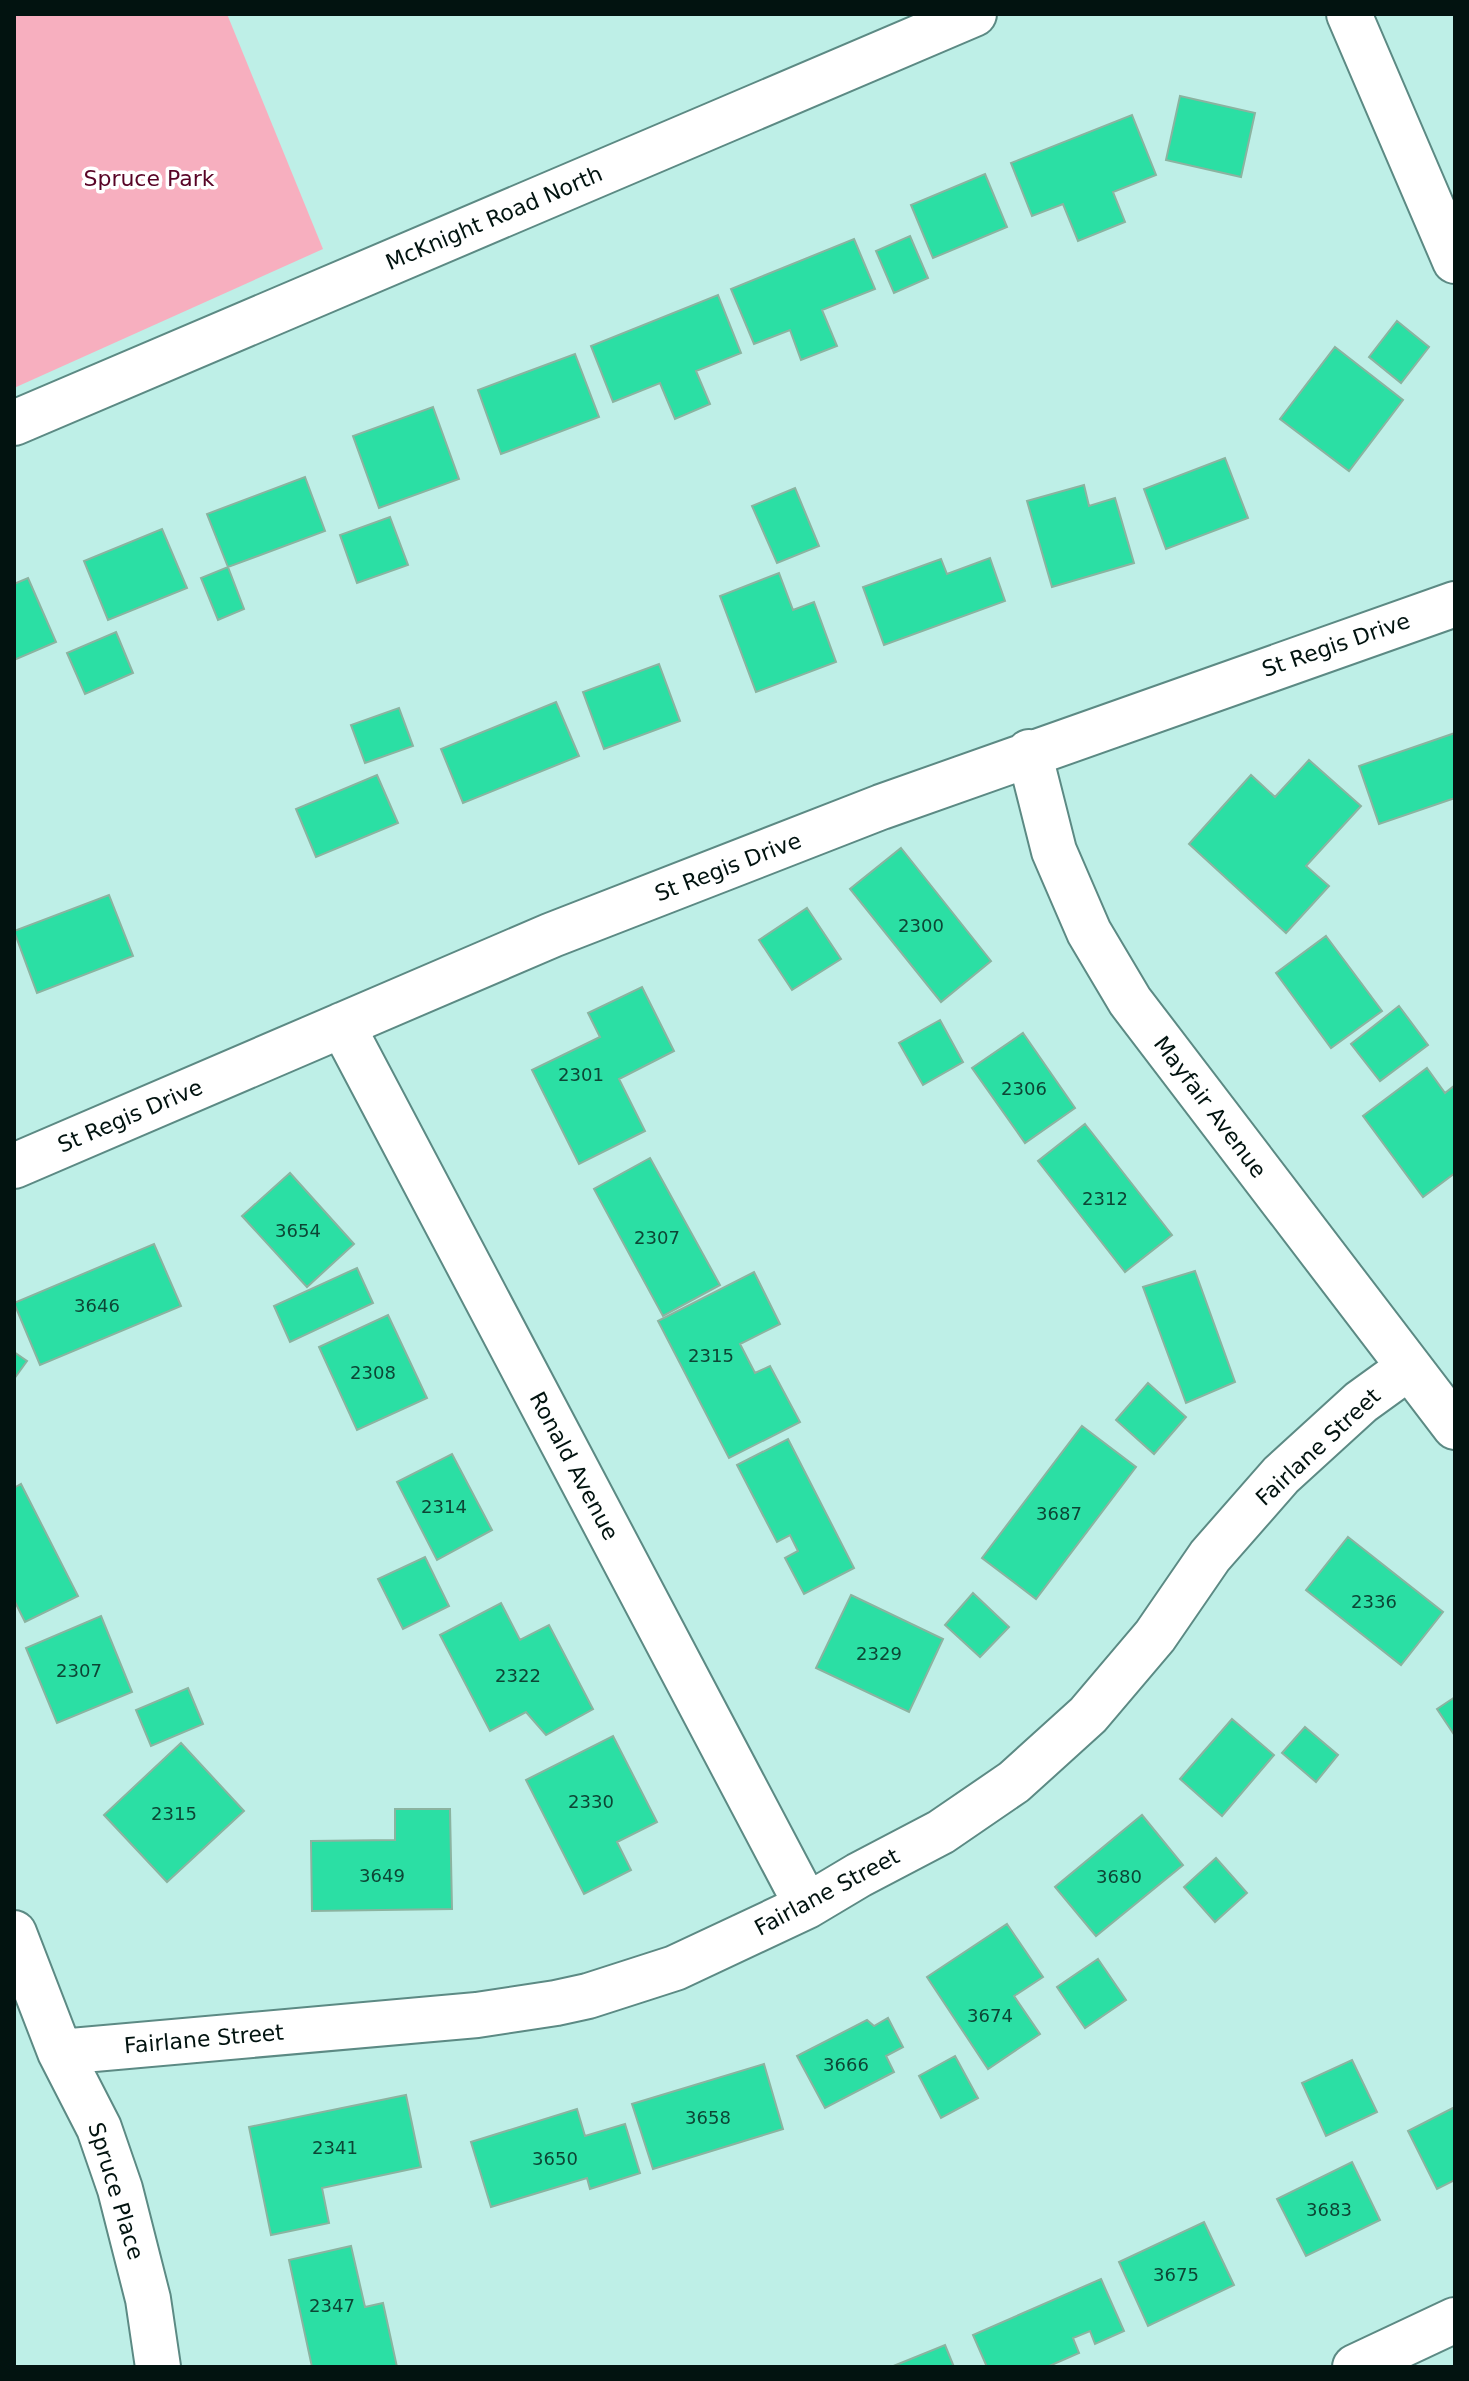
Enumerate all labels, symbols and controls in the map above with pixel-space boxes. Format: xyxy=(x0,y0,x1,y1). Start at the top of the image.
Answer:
street label: McKnight Road North xyxy=(382,161,606,275)
park label: Spruce Park xyxy=(83,166,215,191)
street label: St Regis Drive xyxy=(1259,608,1413,682)
street label: St Regis Drive xyxy=(651,828,805,906)
house number: 2300 xyxy=(898,915,944,936)
street label: Mayfair Avenue xyxy=(1149,1031,1271,1183)
house number: 2301 xyxy=(558,1064,604,1085)
street label: St Regis Drive xyxy=(54,1074,206,1158)
house number: 2306 xyxy=(1001,1078,1047,1099)
house number: 2312 xyxy=(1082,1188,1128,1209)
house number: 3654 xyxy=(275,1220,321,1241)
house number: 2307 xyxy=(634,1227,680,1248)
house number: 3646 xyxy=(74,1295,120,1316)
house number: 2315 xyxy=(688,1345,734,1366)
house number: 2308 xyxy=(350,1362,396,1383)
street label: Fairlane Street xyxy=(1251,1383,1385,1511)
street label: Ronald Avenue xyxy=(524,1388,624,1544)
house number: 2314 xyxy=(421,1496,467,1517)
house number: 3687 xyxy=(1036,1503,1082,1524)
house number: 2336 xyxy=(1351,1591,1397,1612)
house number: 2329 xyxy=(856,1643,902,1664)
house number: 2307 xyxy=(56,1660,102,1681)
house number: 2322 xyxy=(495,1665,541,1686)
house number: 2330 xyxy=(568,1791,614,1812)
house number: 2315 xyxy=(151,1803,197,1824)
street label: Fairlane Street xyxy=(750,1843,904,1941)
house number: 3649 xyxy=(359,1865,405,1886)
house number: 3680 xyxy=(1096,1866,1142,1887)
house number: 3674 xyxy=(967,2005,1013,2026)
street label: Fairlane Street xyxy=(123,2020,285,2058)
house number: 3666 xyxy=(823,2054,869,2075)
house number: 3658 xyxy=(685,2107,731,2128)
street label: Spruce Place xyxy=(83,2119,149,2263)
house number: 2341 xyxy=(312,2137,358,2158)
house number: 3650 xyxy=(532,2148,578,2169)
house number: 3683 xyxy=(1306,2199,1352,2220)
house number: 3675 xyxy=(1153,2264,1199,2285)
house number: 2347 xyxy=(309,2295,355,2316)

